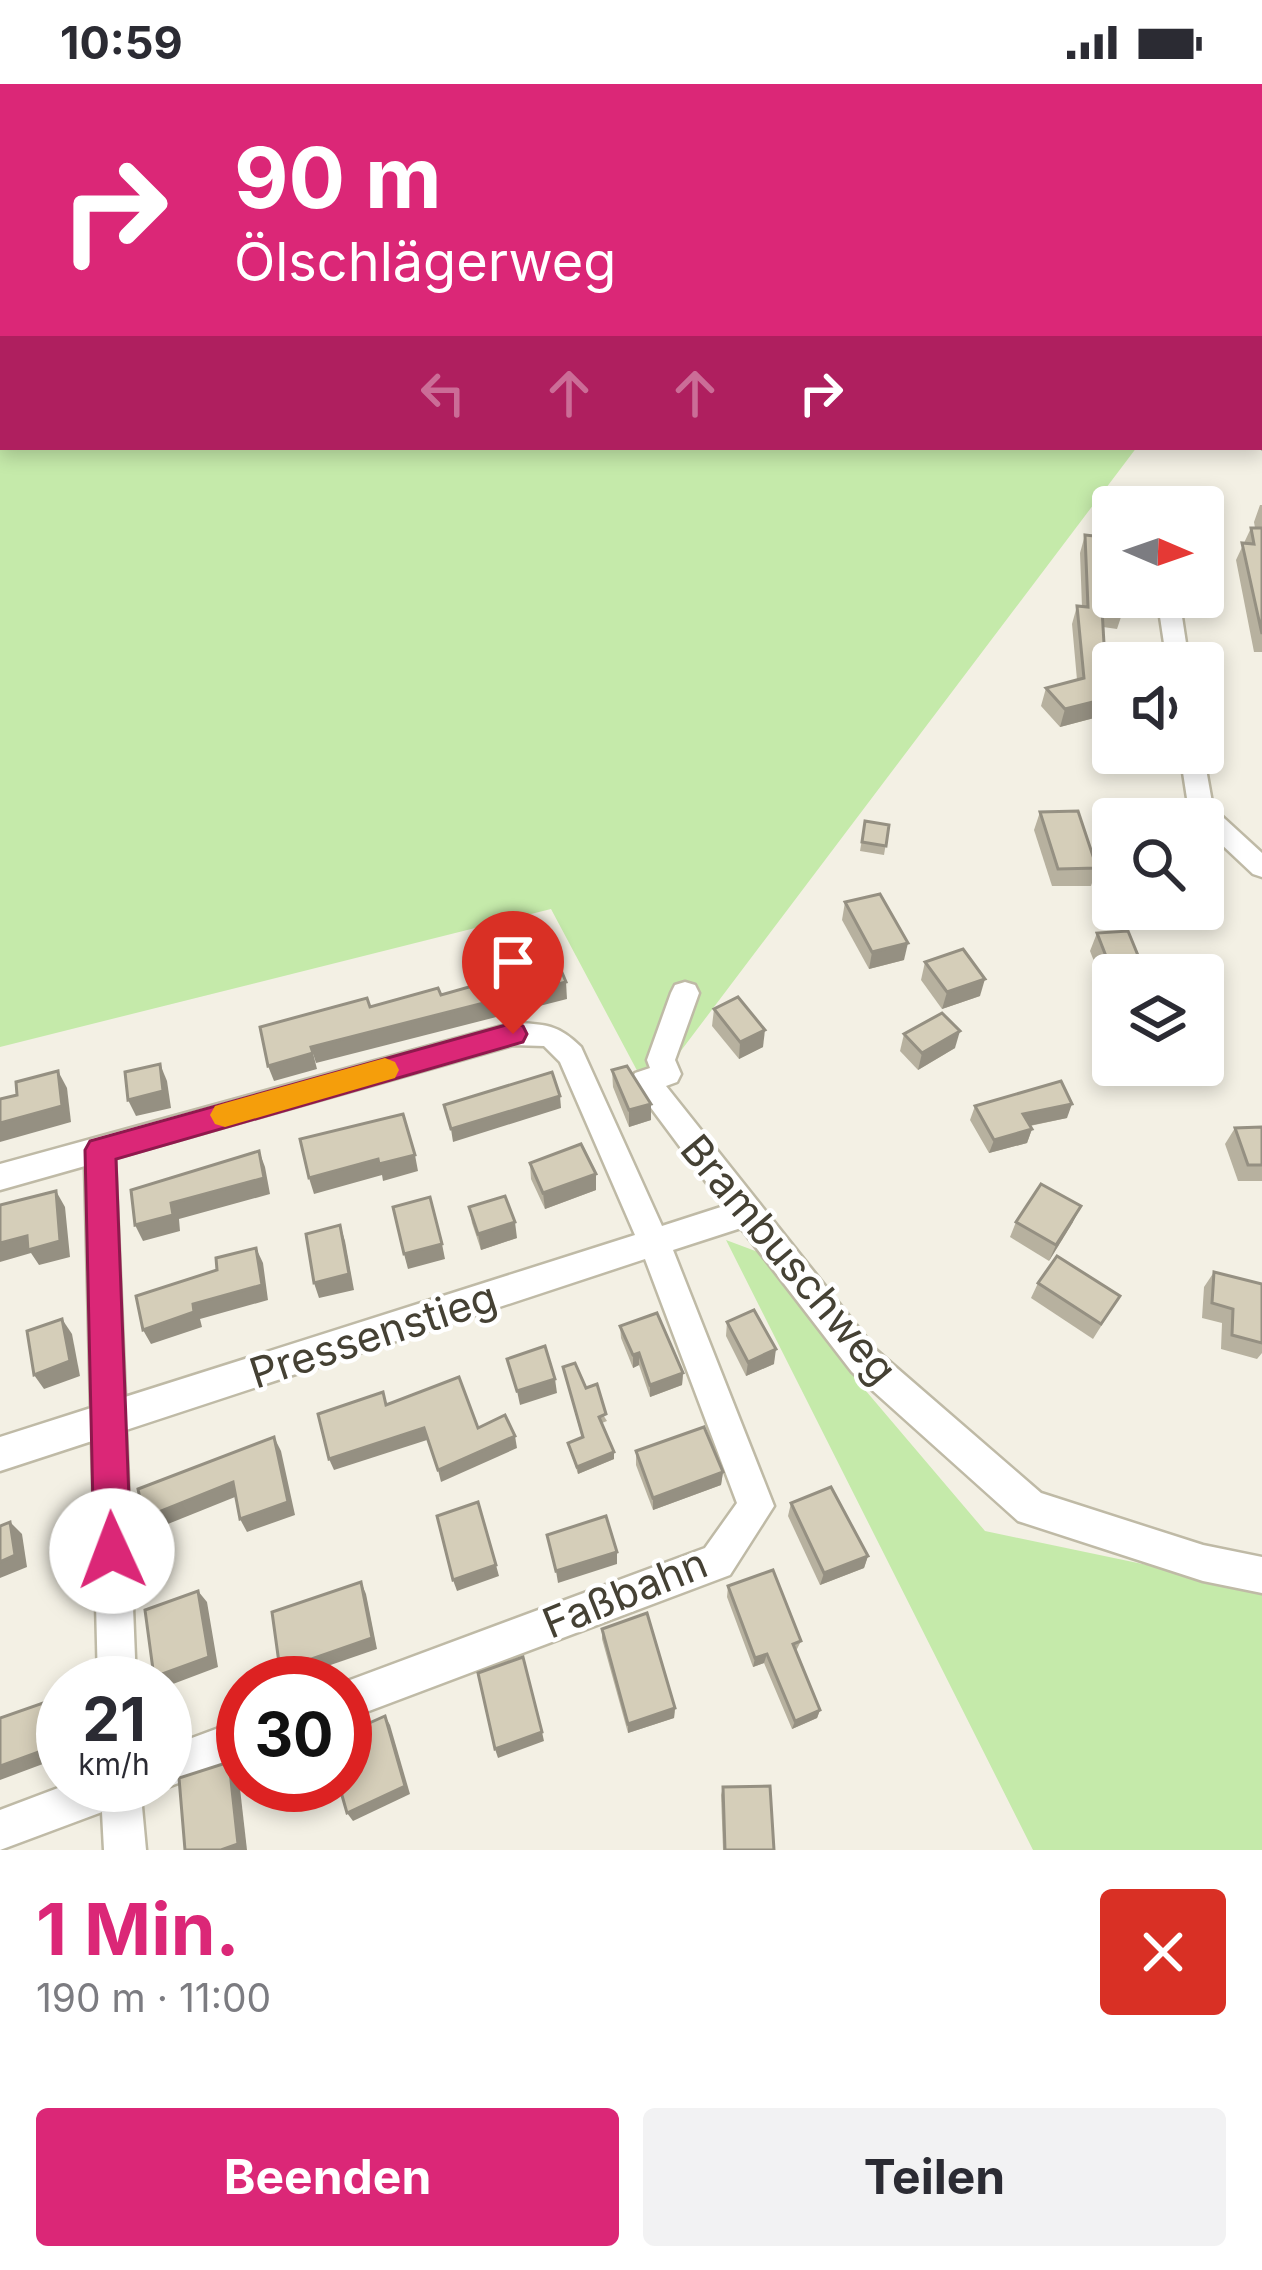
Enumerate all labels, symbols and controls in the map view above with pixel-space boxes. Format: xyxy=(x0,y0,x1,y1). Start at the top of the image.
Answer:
text: 10:59 xyxy=(60,15,183,70)
text: 90 m xyxy=(234,127,442,228)
icon: right xyxy=(36,132,192,288)
text: Ölschlägerweg xyxy=(234,229,616,294)
icon: left xyxy=(410,360,476,426)
icon: ahead xyxy=(536,360,602,426)
icon: ahead xyxy=(662,360,728,426)
icon: right xyxy=(788,360,854,426)
north arrow xyxy=(1092,486,1224,618)
map controls xyxy=(1092,486,1224,1086)
button: sound xyxy=(1092,642,1224,774)
button: search xyxy=(1092,798,1224,930)
pin xyxy=(462,911,564,1034)
icon: arrive xyxy=(480,929,546,995)
button: layers xyxy=(1092,954,1224,1086)
street label: Brambuschweg xyxy=(671,1124,908,1393)
street label: Pressenstieg xyxy=(243,1271,503,1398)
position arrow xyxy=(49,1488,175,1614)
street label: Faßbahn xyxy=(535,1537,714,1649)
speed limit sign: 30 xyxy=(216,1656,372,1812)
text: 21 xyxy=(82,1683,146,1755)
text: km/h xyxy=(78,1746,150,1782)
text: 1 Min. xyxy=(36,1885,240,1972)
button: close xyxy=(1100,1889,1226,2015)
text: 190 m · 11:00 xyxy=(36,1974,271,2021)
button: Beenden xyxy=(36,2108,619,2246)
button: Teilen xyxy=(643,2108,1226,2246)

